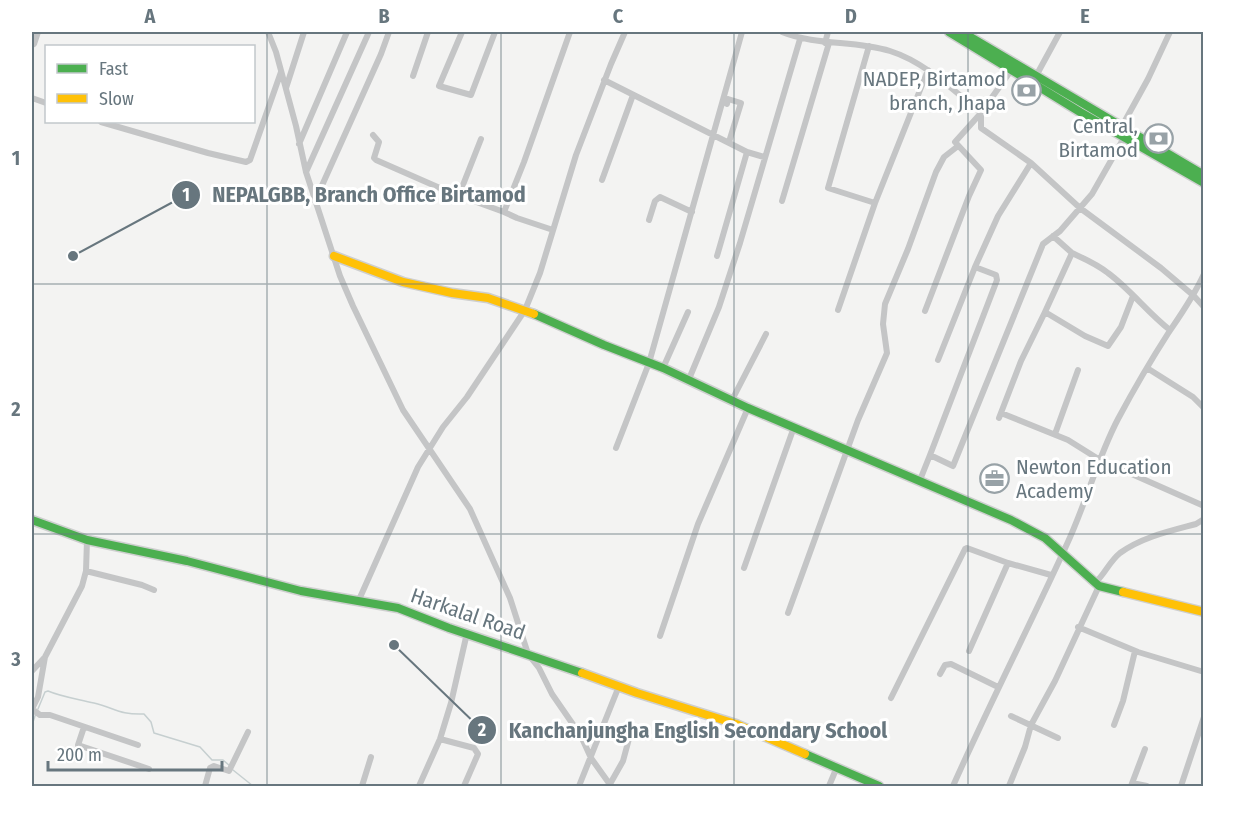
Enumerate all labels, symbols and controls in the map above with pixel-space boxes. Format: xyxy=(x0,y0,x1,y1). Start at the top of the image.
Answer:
text: A xyxy=(144,4,157,28)
text: B xyxy=(378,4,390,28)
text: C xyxy=(613,4,624,28)
text: D xyxy=(845,4,857,28)
text: E xyxy=(1080,4,1090,28)
legend xyxy=(45,45,255,123)
text: Fast xyxy=(99,58,128,80)
place label: NADEP, Birtamod branch, Jhapa xyxy=(863,66,1006,116)
bank icon: NADEP, Birtamod branch, Jhapa xyxy=(1011,75,1043,107)
text: Slow xyxy=(99,88,134,110)
place label: Central, Birtamod xyxy=(1058,113,1138,163)
bank icon: Central, Birtamod xyxy=(1143,122,1175,154)
text: 1 xyxy=(12,146,20,170)
callout: NEPALGBB, Branch Office Birtamod xyxy=(171,175,538,215)
text: NEPALGBB, Branch Office Birtamod xyxy=(212,181,526,208)
text: 1 xyxy=(182,184,190,206)
text: 2 xyxy=(10,397,21,421)
place label: Newton Education Academy xyxy=(1016,454,1171,504)
office icon: Newton Education Academy xyxy=(979,463,1011,495)
street label: Harkalal Road xyxy=(407,582,529,646)
text: 3 xyxy=(10,647,21,671)
callout: Kanchanjungha English Secondary School xyxy=(467,710,900,750)
text: Kanchanjungha English Secondary School xyxy=(509,717,888,744)
text: 2 xyxy=(477,719,486,741)
scale bar xyxy=(48,734,222,772)
text: 200 m xyxy=(57,744,102,766)

